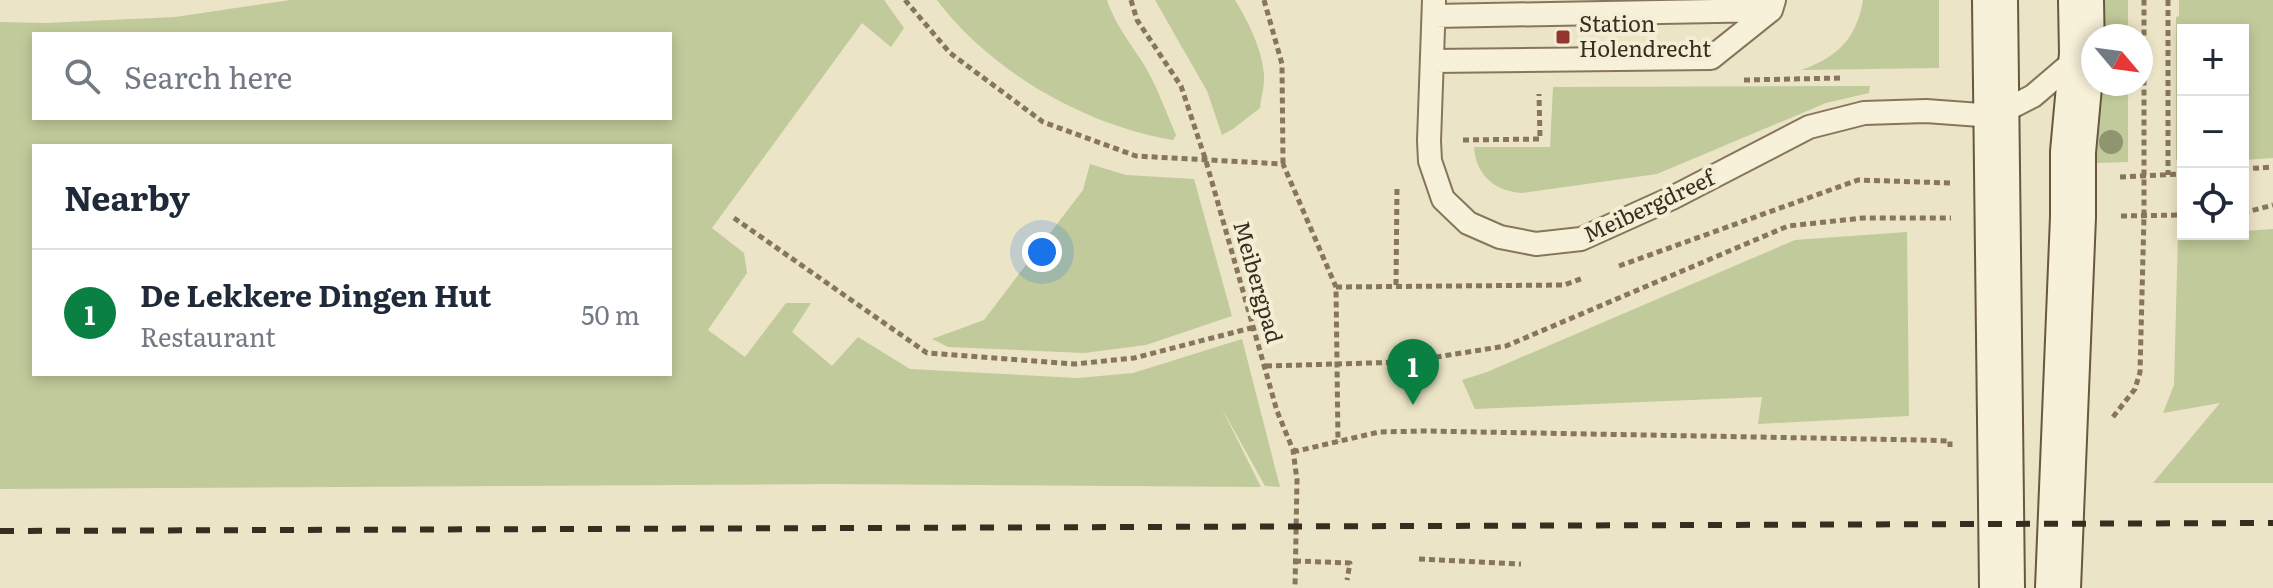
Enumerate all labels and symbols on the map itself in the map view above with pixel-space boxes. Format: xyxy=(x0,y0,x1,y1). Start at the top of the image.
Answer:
place label: Station Holendrecht xyxy=(1579,6,1711,64)
north arrow xyxy=(2081,24,2153,96)
marker: Station Holendrecht xyxy=(1554,28,1572,46)
street label: Meibergdreef xyxy=(1577,159,1721,250)
street label: Meibergpad xyxy=(1226,217,1293,347)
your location xyxy=(1022,232,1062,272)
pin: 1 xyxy=(1387,339,1439,405)

